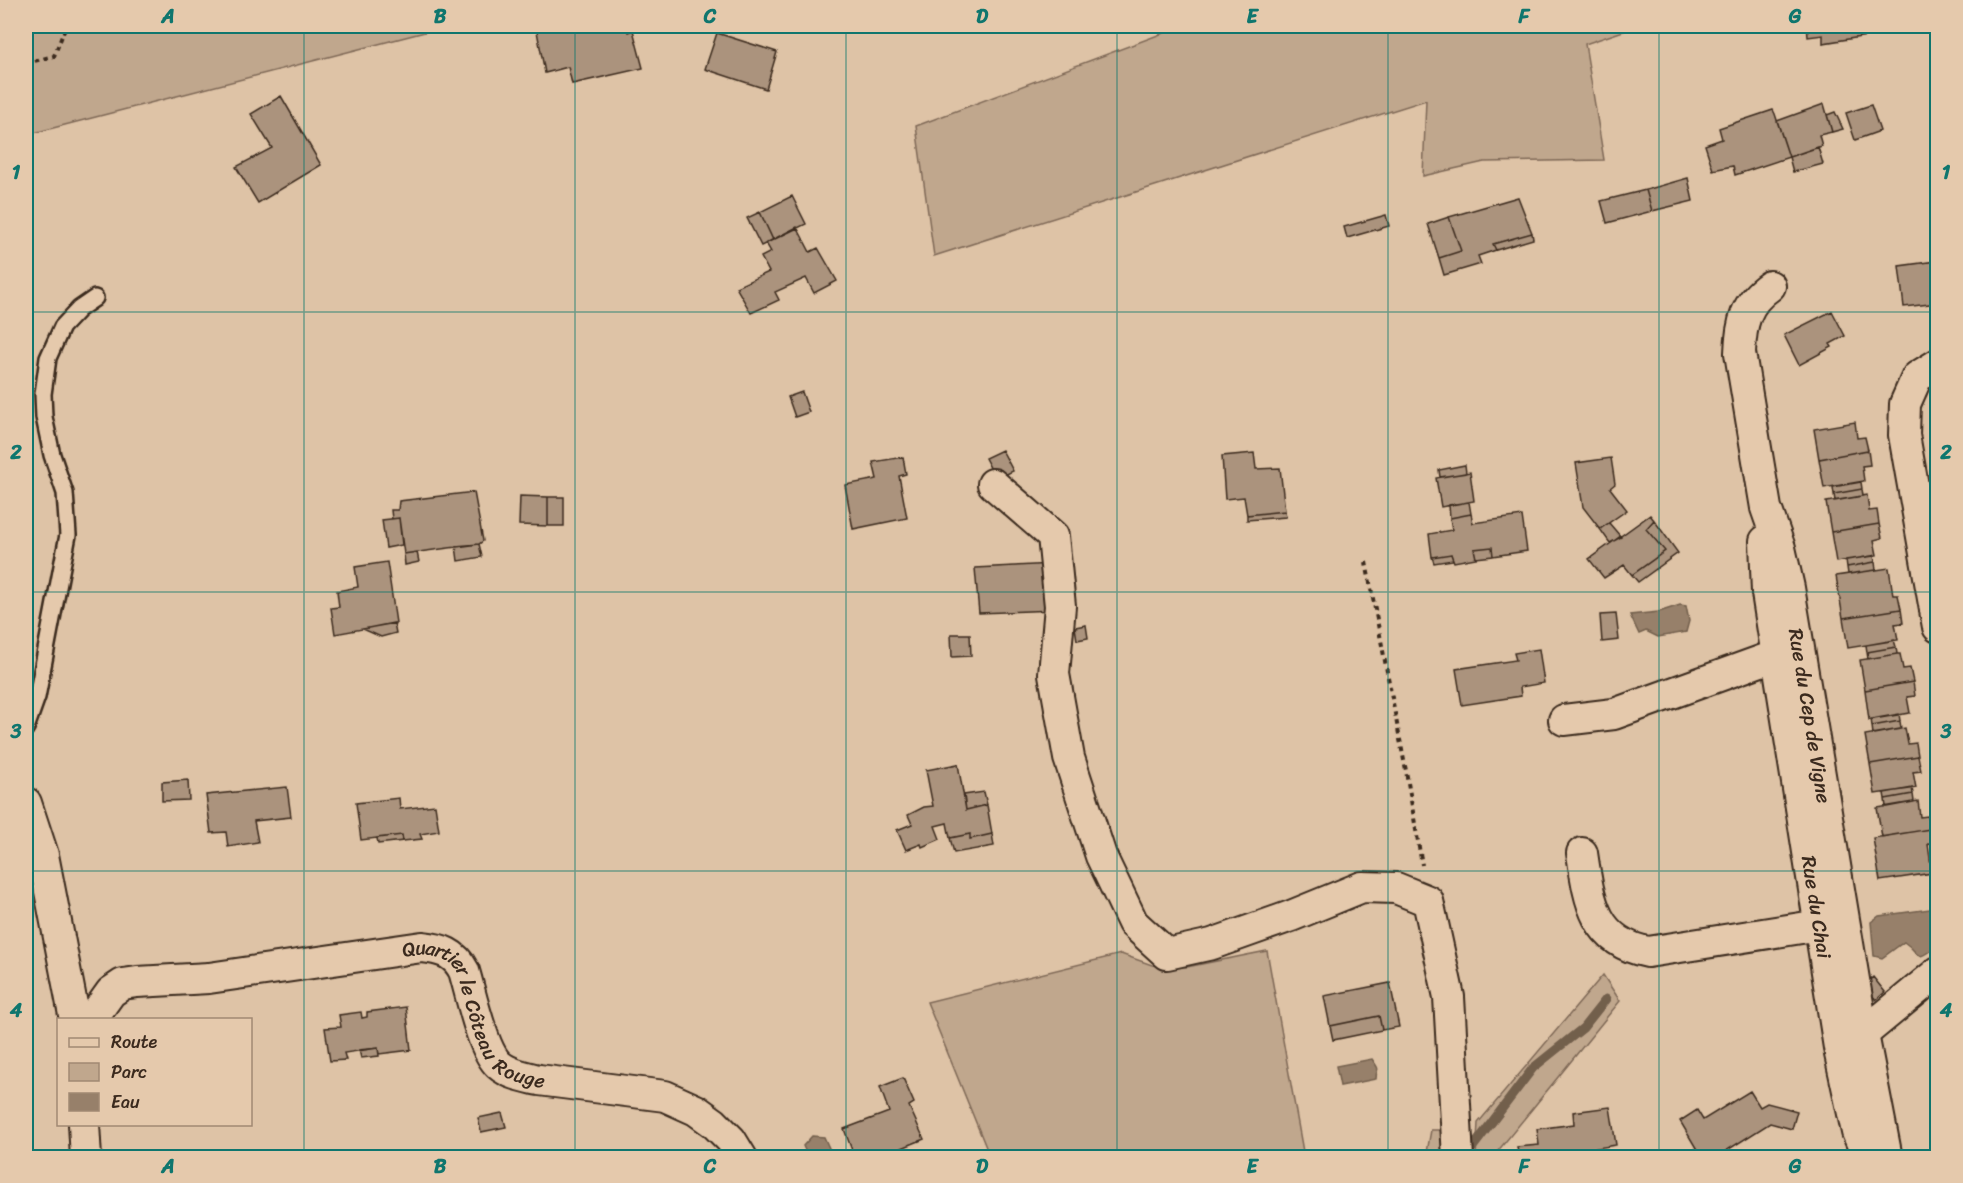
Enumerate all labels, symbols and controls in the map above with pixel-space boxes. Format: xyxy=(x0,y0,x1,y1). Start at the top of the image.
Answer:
text: A xyxy=(160,0,175,34)
text: B xyxy=(434,0,447,34)
text: C xyxy=(703,0,717,34)
text: D xyxy=(976,0,989,34)
text: E xyxy=(1246,0,1259,34)
text: F xyxy=(1518,0,1531,34)
text: G xyxy=(1788,0,1802,34)
text: 1 xyxy=(12,155,21,190)
text: 1 xyxy=(1942,155,1951,190)
text: 2 xyxy=(9,435,22,470)
text: 2 xyxy=(1939,435,1952,470)
street label: Rue du Cep de Vigne xyxy=(1778,626,1841,806)
text: 3 xyxy=(10,714,22,749)
text: 3 xyxy=(1940,714,1952,749)
street label: Rue du Chai xyxy=(1791,853,1842,962)
street label: Quartier le Côteau Rouge xyxy=(400,930,547,1099)
text: 4 xyxy=(9,993,23,1028)
text: 4 xyxy=(1939,993,1953,1028)
legend xyxy=(57,1018,252,1126)
text: Route xyxy=(111,1026,158,1058)
text: Parc xyxy=(111,1056,147,1088)
text: Eau xyxy=(111,1086,140,1118)
text: A xyxy=(160,1149,175,1183)
text: B xyxy=(434,1149,447,1183)
text: C xyxy=(703,1149,717,1183)
text: D xyxy=(976,1149,989,1183)
text: E xyxy=(1246,1149,1259,1183)
text: F xyxy=(1518,1149,1531,1183)
text: G xyxy=(1788,1149,1802,1183)

